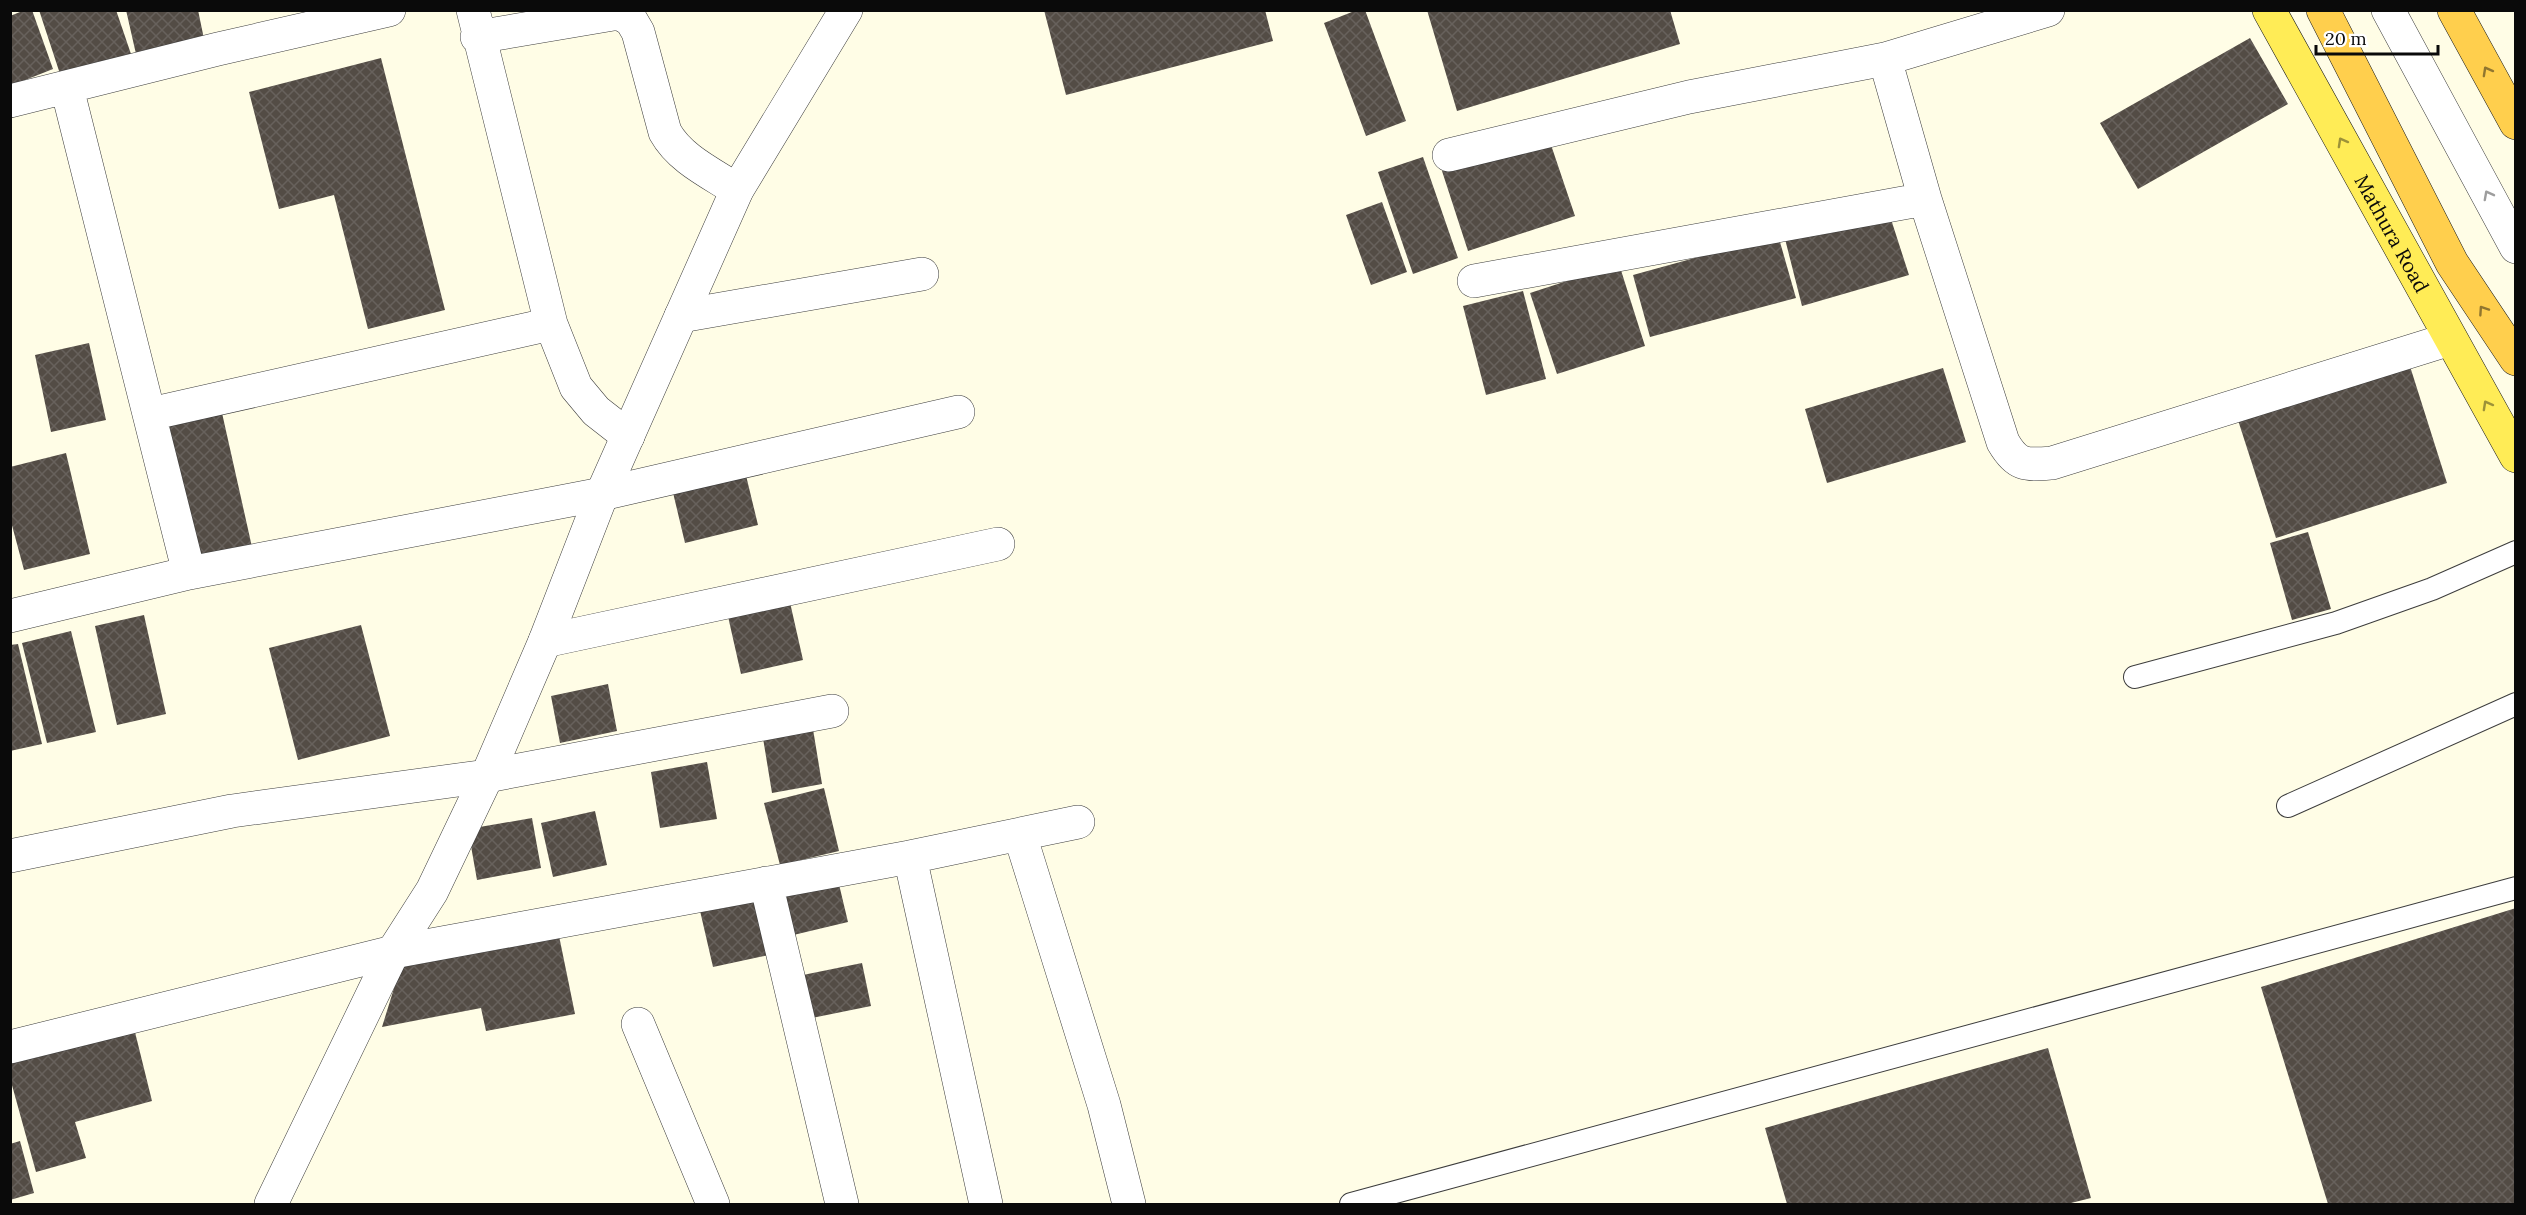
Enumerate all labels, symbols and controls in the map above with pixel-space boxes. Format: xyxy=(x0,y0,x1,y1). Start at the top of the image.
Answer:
scale bar xyxy=(2316,18,2438,56)
text: 20 m xyxy=(2325,27,2367,50)
one-way arrow xyxy=(2483,67,2494,78)
one-way arrow xyxy=(2338,138,2349,148)
street label: Mathura Road xyxy=(2350,170,2435,296)
one-way arrow xyxy=(2484,191,2495,201)
one-way arrow xyxy=(2479,306,2490,317)
one-way arrow xyxy=(2483,401,2494,411)

